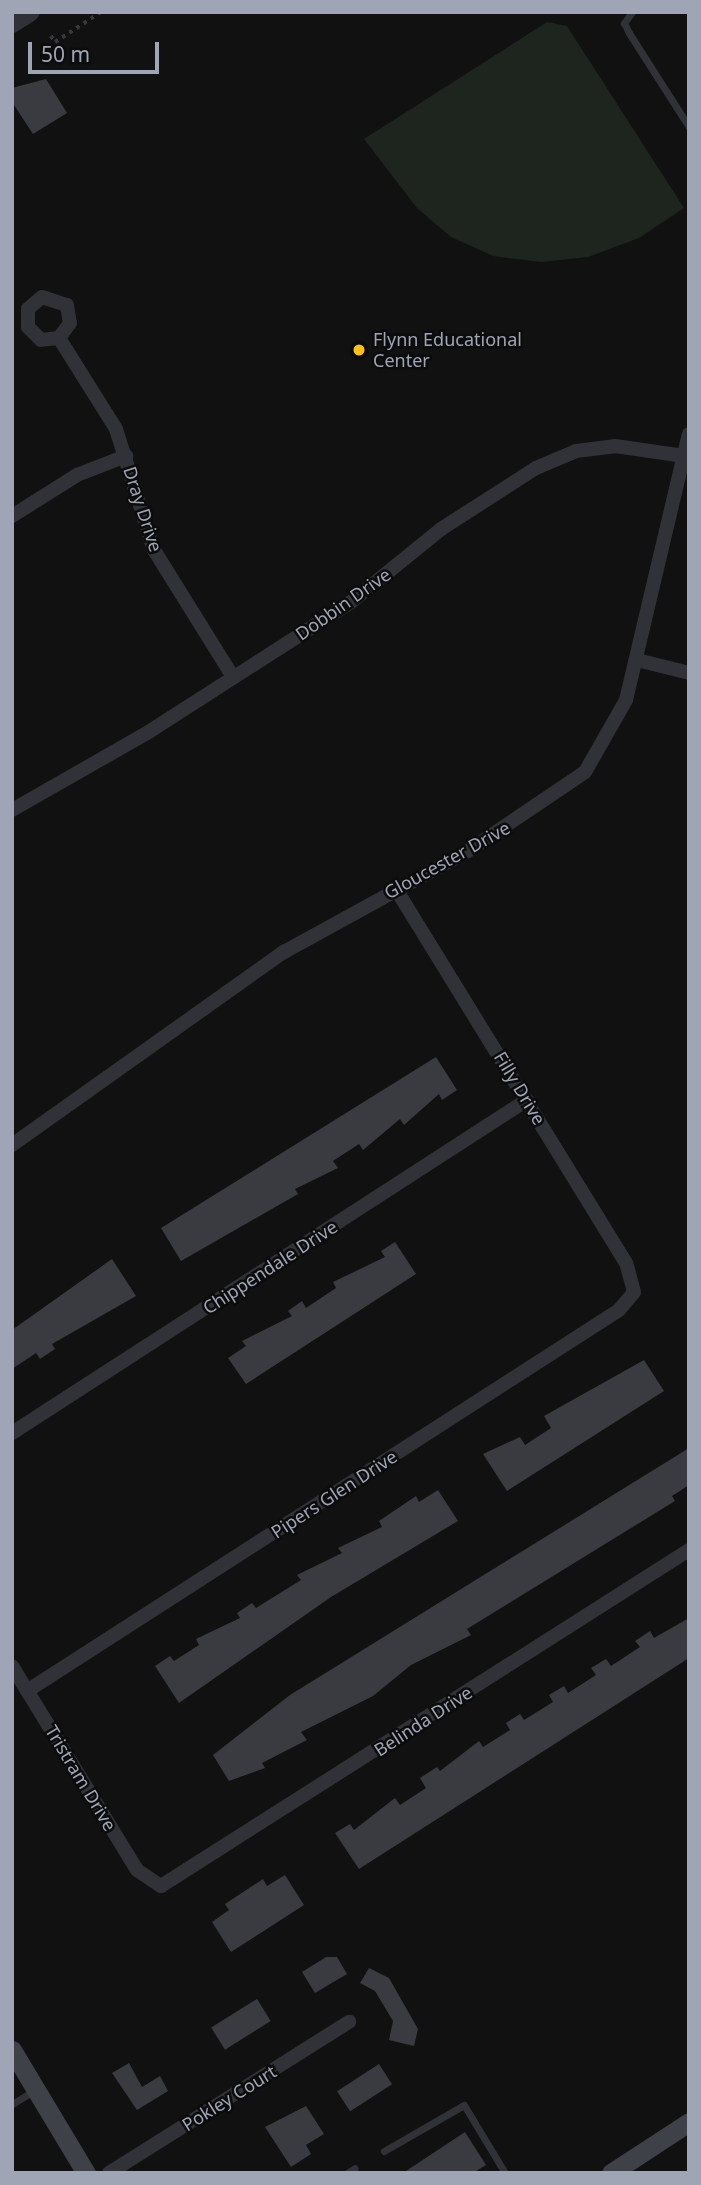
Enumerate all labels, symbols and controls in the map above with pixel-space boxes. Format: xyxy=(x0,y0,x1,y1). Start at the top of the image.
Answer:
scale bar xyxy=(32,28,163,72)
text: 50 m xyxy=(41,40,90,68)
place label: Flynn Educational Center xyxy=(373,329,522,372)
marker: Flynn Educational Center xyxy=(351,342,367,358)
street label: Dray Drive xyxy=(119,463,167,555)
street label: Dobbin Drive xyxy=(291,563,395,645)
street label: Gloucester Drive xyxy=(380,817,514,903)
street label: Filly Drive xyxy=(490,1047,550,1129)
street label: Chippendale Drive xyxy=(199,1216,341,1318)
street label: Pipers Glen Drive xyxy=(267,1445,401,1543)
street label: Belinda Drive xyxy=(370,1681,476,1761)
street label: Tristram Drive xyxy=(41,1721,121,1835)
street label: Pokley Court xyxy=(178,2060,280,2136)

